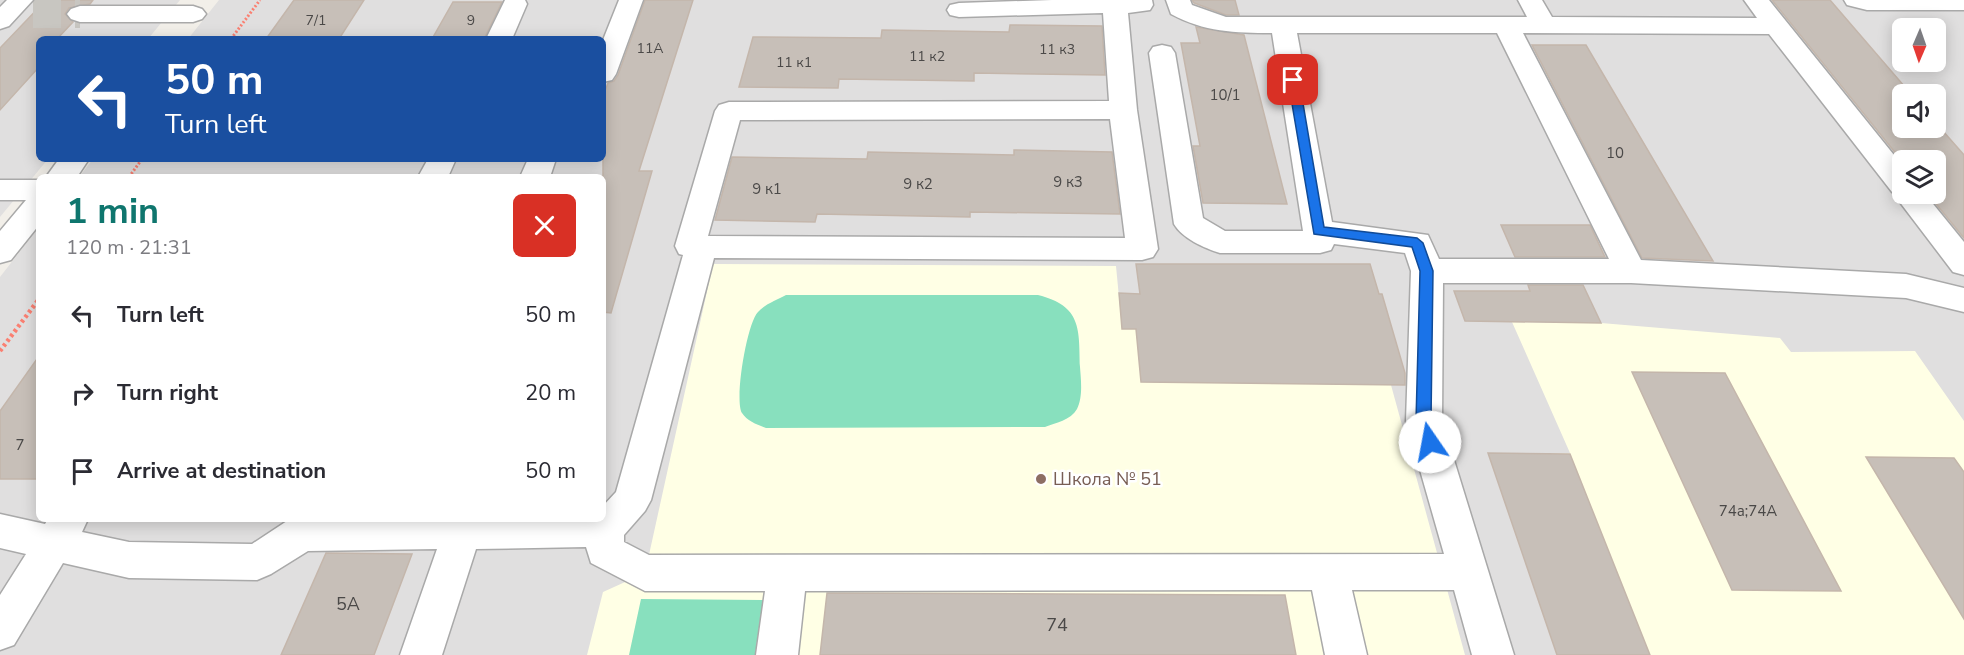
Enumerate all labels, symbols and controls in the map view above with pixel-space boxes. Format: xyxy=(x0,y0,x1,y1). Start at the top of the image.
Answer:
house number: 7/1 xyxy=(306,11,326,30)
house number: 9 xyxy=(467,11,475,30)
north arrow xyxy=(1892,18,1946,72)
map controls xyxy=(1892,18,1946,204)
house number: 11А xyxy=(636,39,664,58)
house number: 11 к3 xyxy=(1039,40,1075,59)
house number: 11 к2 xyxy=(909,47,945,66)
text: 50 m xyxy=(165,52,264,109)
house number: 11 к1 xyxy=(776,53,812,72)
pin xyxy=(1267,54,1318,105)
icon: left xyxy=(66,60,144,138)
icon: arrive xyxy=(1276,63,1309,96)
button: sound xyxy=(1892,84,1946,138)
house number: 10/1 xyxy=(1209,85,1241,105)
text: Turn left xyxy=(165,106,266,143)
house number: 10 xyxy=(1606,143,1624,163)
button: layers xyxy=(1892,150,1946,204)
house number: 9 к3 xyxy=(1053,172,1083,192)
house number: 9 к2 xyxy=(903,174,933,194)
house number: 9 к1 xyxy=(752,179,782,199)
text: 1 min xyxy=(66,187,159,236)
button: close xyxy=(513,194,576,257)
text: 120 m · 21:31 xyxy=(66,234,192,261)
icon: left xyxy=(66,299,99,332)
text: Turn left xyxy=(117,300,204,330)
text: 50 m xyxy=(525,300,576,330)
icon: right xyxy=(66,377,99,410)
text: Turn right xyxy=(117,378,218,408)
text: 20 m xyxy=(525,378,576,408)
position arrow xyxy=(1398,410,1462,474)
house number: 7 xyxy=(15,435,25,455)
icon: arrive xyxy=(66,455,99,488)
text: Arrive at destination xyxy=(117,456,326,486)
text: 50 m xyxy=(525,456,576,486)
place label: Школа № 51 xyxy=(1053,467,1162,491)
marker: Школа № 51 xyxy=(1034,472,1048,486)
house number: 74а;74А xyxy=(1719,501,1777,521)
house number: 5А xyxy=(336,592,360,616)
house number: 74 xyxy=(1046,613,1068,637)

